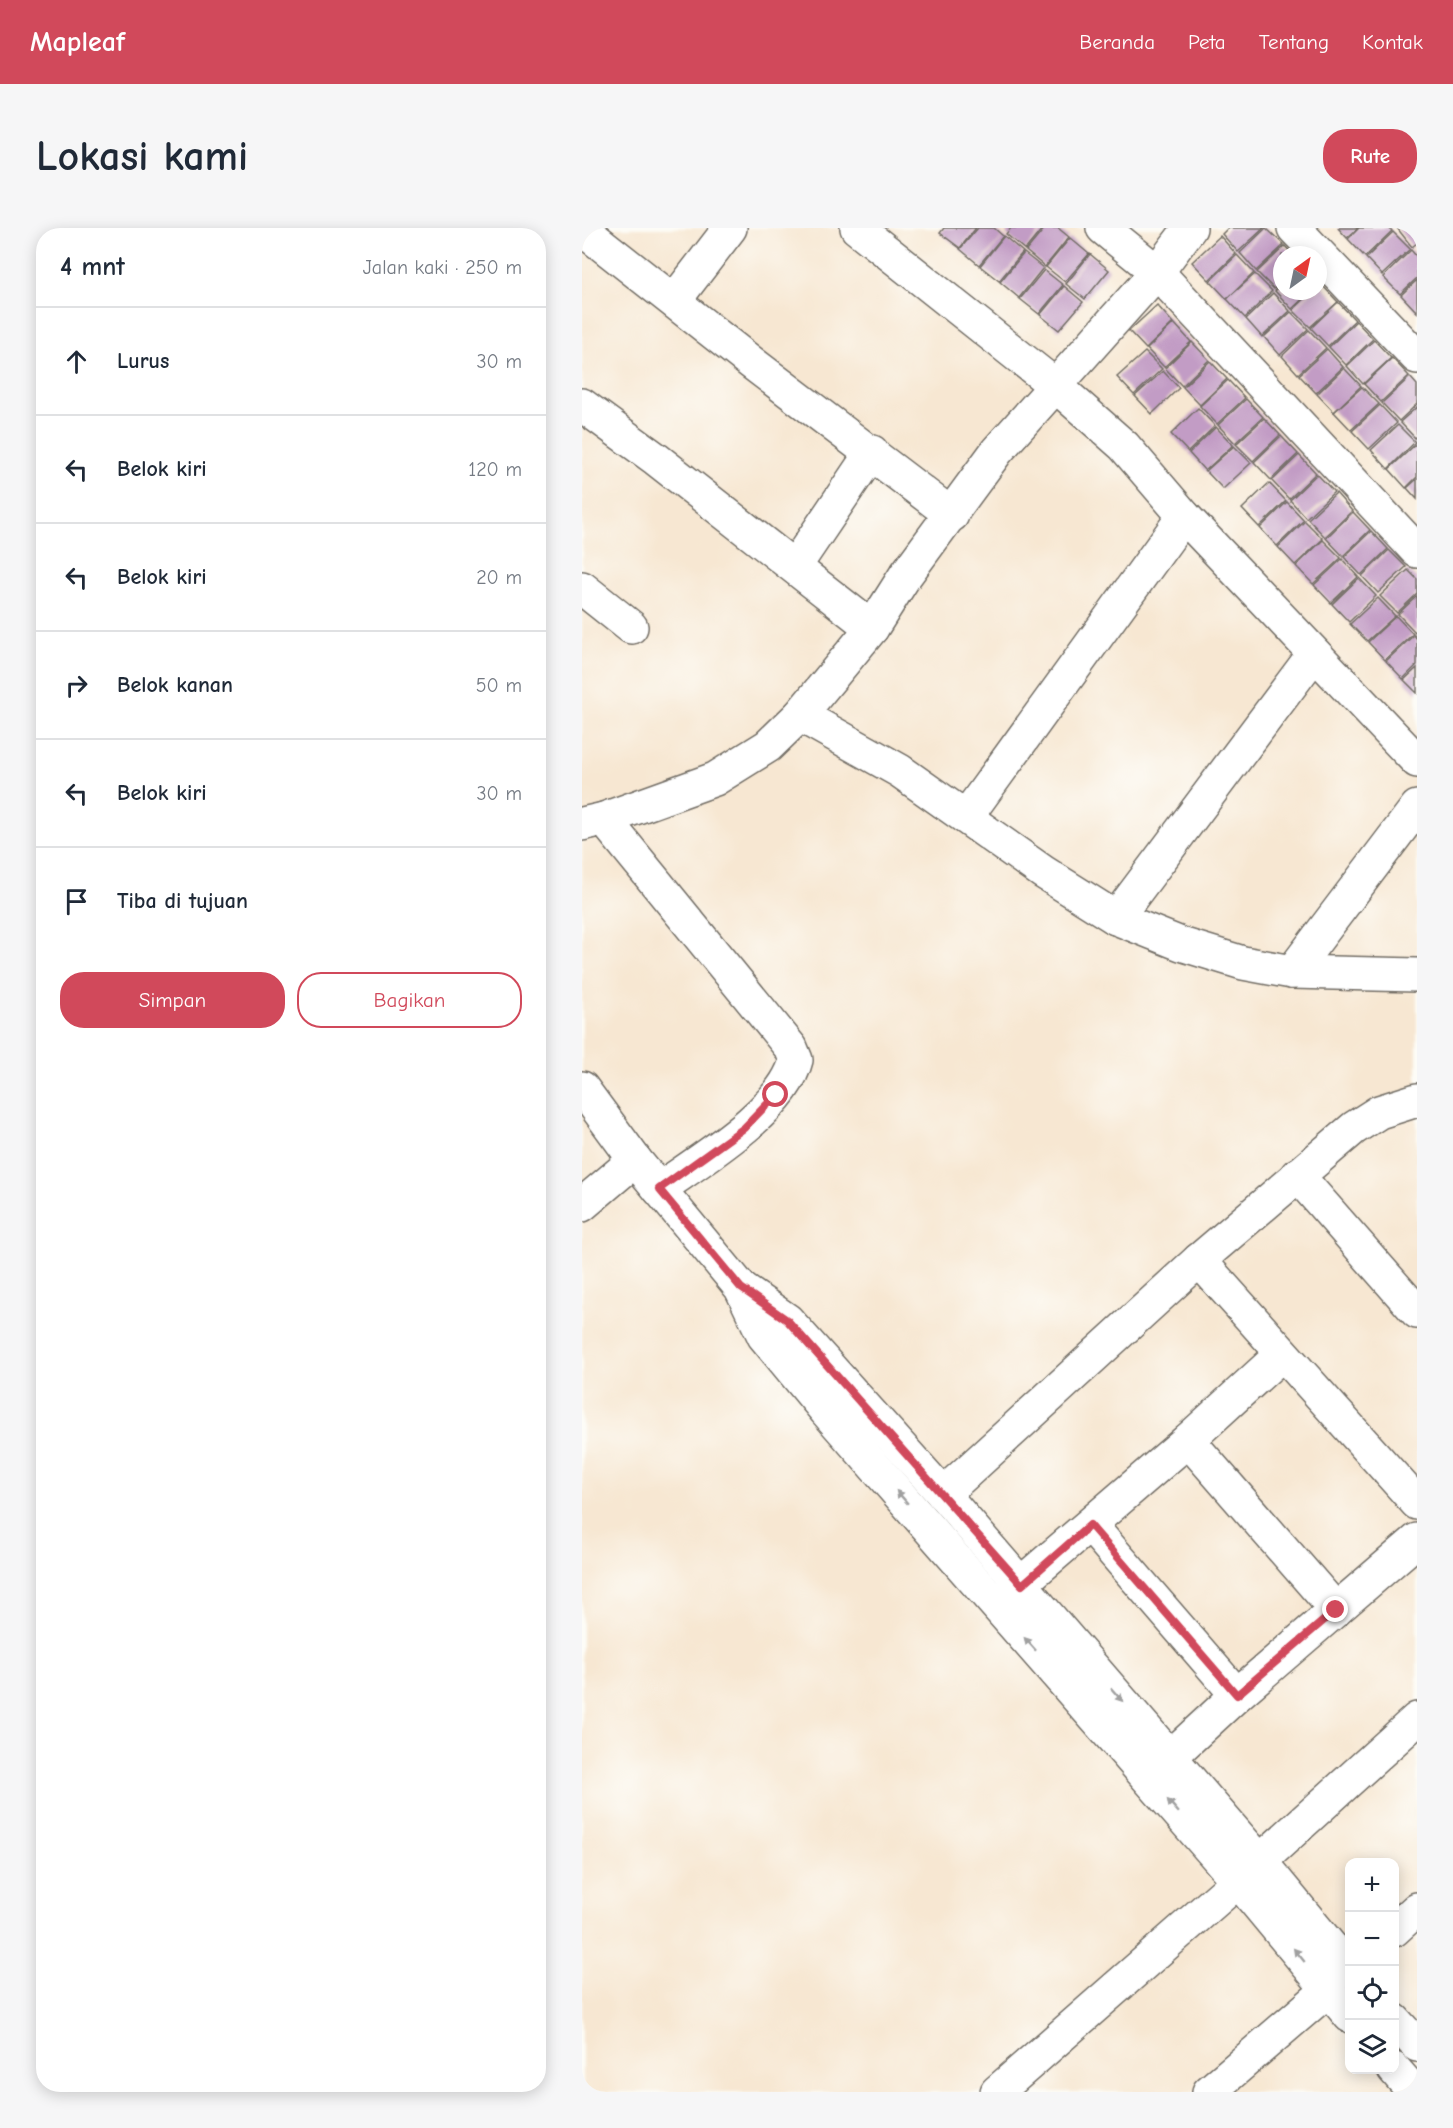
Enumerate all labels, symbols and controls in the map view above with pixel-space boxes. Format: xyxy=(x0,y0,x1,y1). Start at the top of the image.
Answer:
text: Mapleaf xyxy=(30,26,125,58)
text: Beranda xyxy=(1079,30,1155,54)
text: Peta xyxy=(1188,30,1226,54)
text: Tentang xyxy=(1259,30,1329,54)
text: Kontak xyxy=(1362,30,1423,54)
button: Rute xyxy=(1323,129,1417,183)
text: Lokasi kami xyxy=(36,132,248,181)
north arrow xyxy=(1273,246,1327,300)
text: 4 mnt xyxy=(60,252,125,282)
text: Jalan kaki · 250 m xyxy=(363,256,522,279)
icon: ahead xyxy=(60,345,93,378)
text: Lurus xyxy=(117,348,169,374)
text: 30 m xyxy=(476,350,522,373)
icon: left xyxy=(60,453,93,486)
text: Belok kiri xyxy=(117,456,207,482)
text: 120 m xyxy=(468,458,522,481)
icon: left xyxy=(60,561,93,594)
text: Belok kiri xyxy=(117,564,207,590)
text: 20 m xyxy=(476,566,522,589)
icon: right xyxy=(60,669,93,702)
text: Belok kanan xyxy=(117,672,233,698)
text: 50 m xyxy=(476,674,522,697)
icon: left xyxy=(60,777,93,810)
text: Belok kiri xyxy=(117,780,207,806)
text: 30 m xyxy=(476,782,522,805)
icon: arrive xyxy=(60,885,93,918)
text: Tiba di tujuan xyxy=(117,888,248,914)
button: Simpan xyxy=(60,972,285,1028)
button: Bagikan xyxy=(297,972,522,1028)
route start xyxy=(762,1081,788,1107)
one-way arrow xyxy=(896,1490,909,1505)
route end xyxy=(1322,1596,1348,1622)
one-way arrow xyxy=(1024,1636,1037,1651)
one-way arrow xyxy=(1110,1687,1123,1702)
one-way arrow xyxy=(1166,1798,1179,1814)
map controls xyxy=(1345,1858,1399,2074)
button: + xyxy=(1345,1858,1399,1912)
button: − xyxy=(1345,1912,1399,1966)
one-way arrow xyxy=(1292,1947,1305,1963)
button: locate xyxy=(1345,1966,1399,2020)
button: layers xyxy=(1345,2020,1399,2074)

